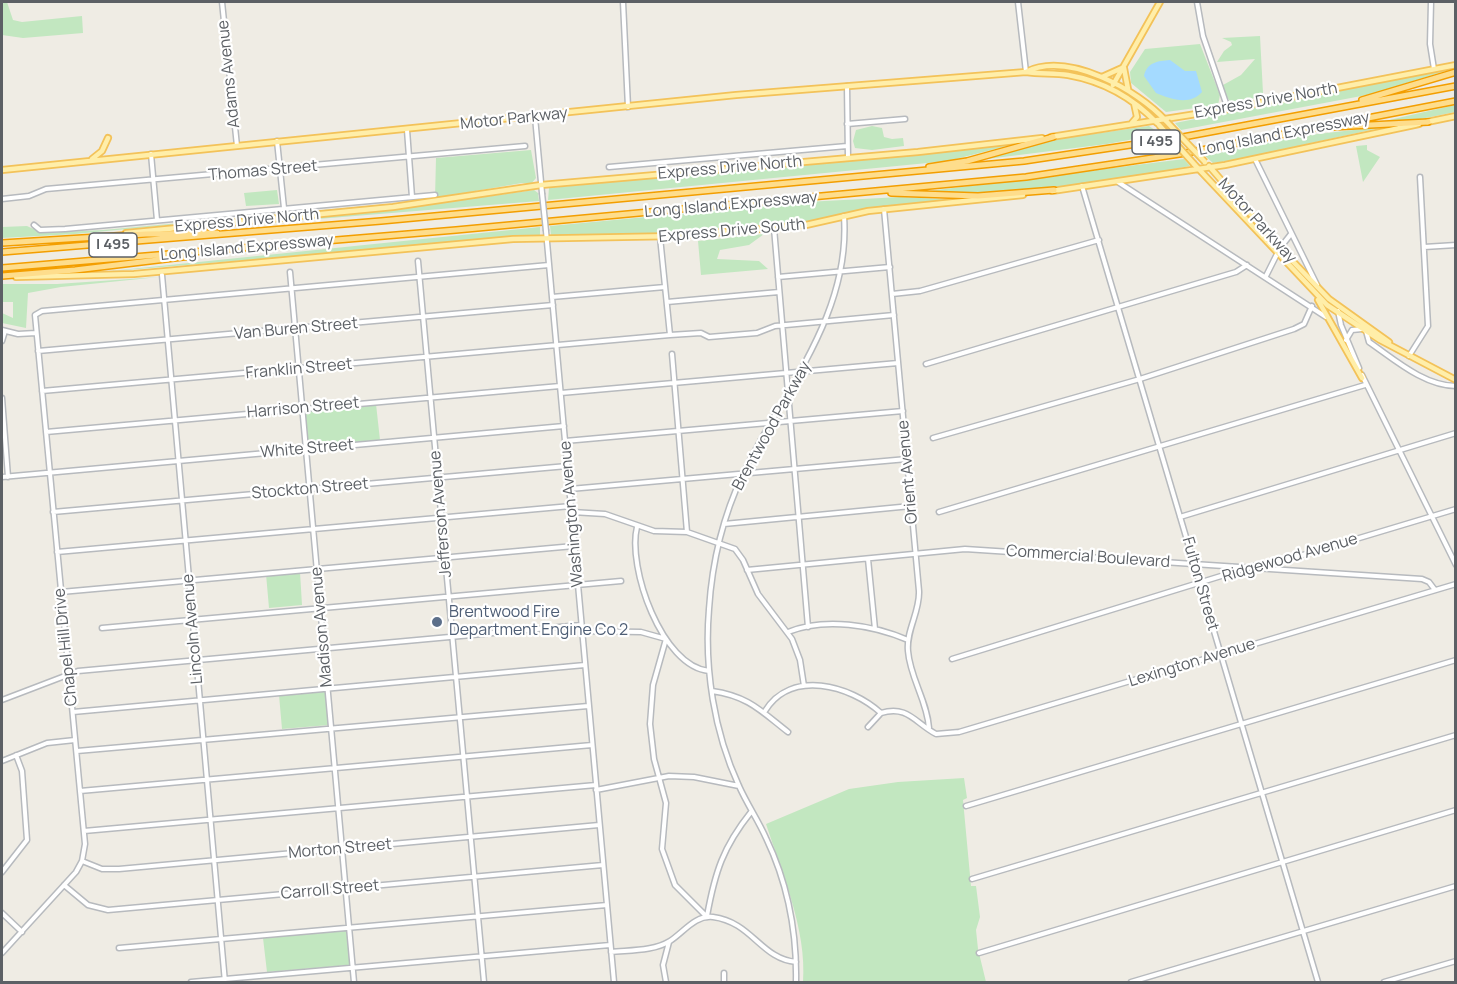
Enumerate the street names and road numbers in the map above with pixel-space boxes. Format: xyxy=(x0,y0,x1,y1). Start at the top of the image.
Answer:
street label: Adams Avenue xyxy=(214,19,244,129)
street label: Express Drive North xyxy=(1193,79,1339,123)
street label: Motor Parkway xyxy=(459,104,569,134)
street label: Long Island Expressway xyxy=(1197,108,1371,160)
road number: I 495 xyxy=(1132,130,1180,154)
street label: Express Drive North xyxy=(657,152,803,184)
street label: Thomas Street xyxy=(208,157,318,185)
street label: Motor Parkway xyxy=(1214,174,1300,268)
street label: Long Island Expressway xyxy=(644,188,818,222)
street label: Express Drive North xyxy=(174,205,320,237)
street label: Express Drive South xyxy=(658,215,806,247)
street label: Long Island Expressway xyxy=(160,231,334,265)
road number: I 495 xyxy=(89,233,137,257)
street label: Van Buren Street xyxy=(233,314,359,344)
street label: Franklin Street xyxy=(245,355,353,383)
street label: Brentwood Parkway xyxy=(729,358,815,494)
street label: Harrison Street xyxy=(246,394,360,422)
street label: Orient Avenue xyxy=(894,419,922,525)
street label: White Street xyxy=(259,435,355,463)
street label: Washington Avenue xyxy=(556,440,588,588)
street label: Jefferson Avenue xyxy=(426,450,456,578)
street label: Stockton Street xyxy=(251,474,369,504)
street label: Ridgewood Avenue xyxy=(1220,529,1360,587)
street label: Fulton Street xyxy=(1177,535,1223,633)
street label: Commercial Boulevard xyxy=(1005,542,1171,572)
street label: Madison Avenue xyxy=(307,566,337,688)
street label: Lincoln Avenue xyxy=(179,573,207,685)
street label: Chapel Hill Drive xyxy=(50,587,82,707)
street label: Lexington Avenue xyxy=(1126,635,1258,691)
street label: Morton Street xyxy=(287,835,393,863)
street label: Carroll Street xyxy=(280,876,380,904)

